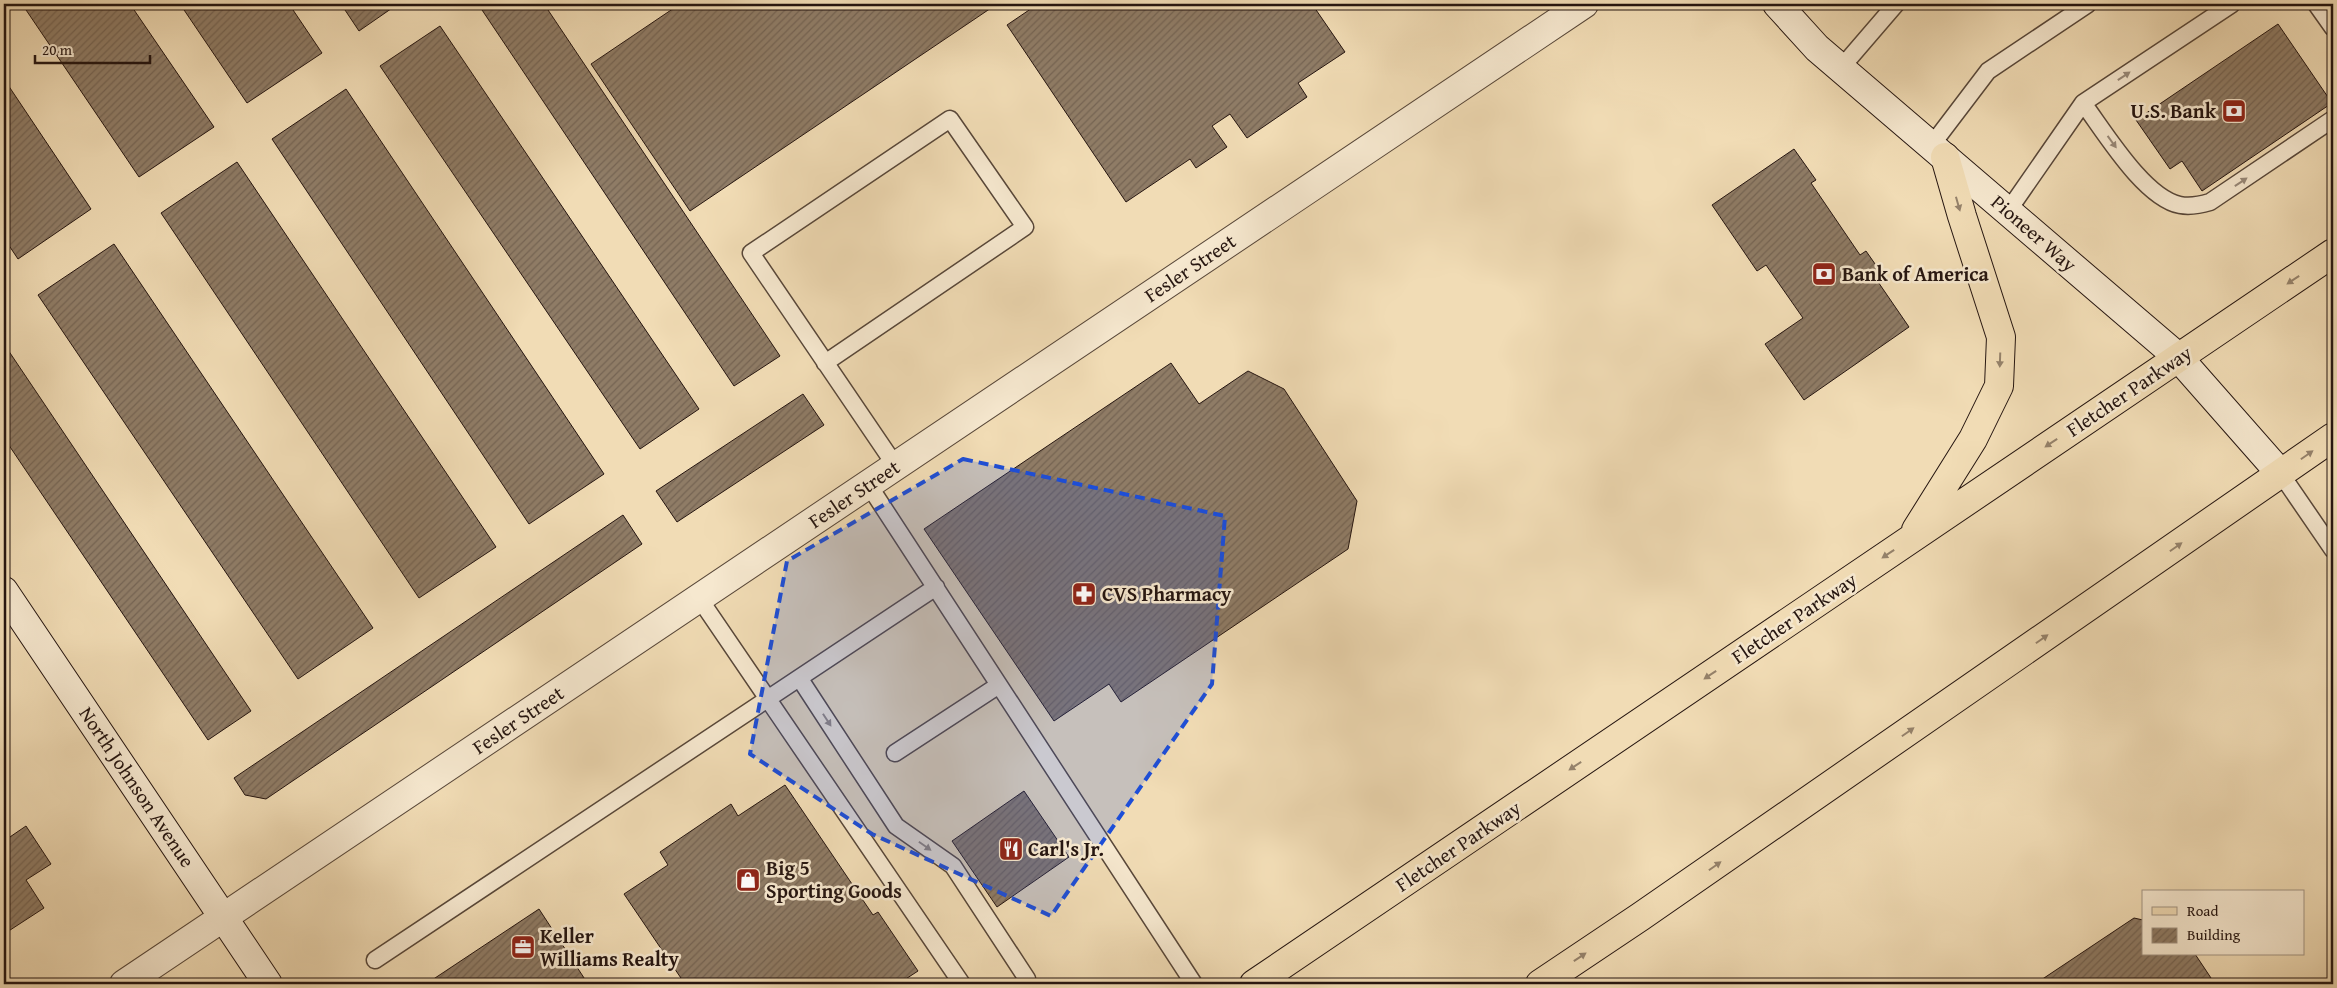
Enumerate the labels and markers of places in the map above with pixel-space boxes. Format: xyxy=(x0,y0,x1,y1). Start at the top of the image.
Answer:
place label: U.S. Bank xyxy=(2131,96,2217,125)
bank icon: U.S. Bank xyxy=(2221,98,2247,124)
place label: Bank of America xyxy=(1842,259,1990,288)
bank icon: Bank of America xyxy=(1811,261,1837,287)
place label: CVS Pharmacy xyxy=(1102,579,1232,608)
pharmacy icon: CVS Pharmacy xyxy=(1071,581,1097,607)
place label: Carl's Jr. xyxy=(1028,834,1104,863)
restaurant icon: Carl's Jr. xyxy=(998,836,1024,862)
place label: Big 5 Sporting Goods xyxy=(766,853,902,905)
shop icon: Big 5 Sporting Goods xyxy=(735,867,761,893)
place label: Keller Williams Realty xyxy=(540,921,679,973)
office icon: Keller Williams Realty xyxy=(510,934,536,960)

